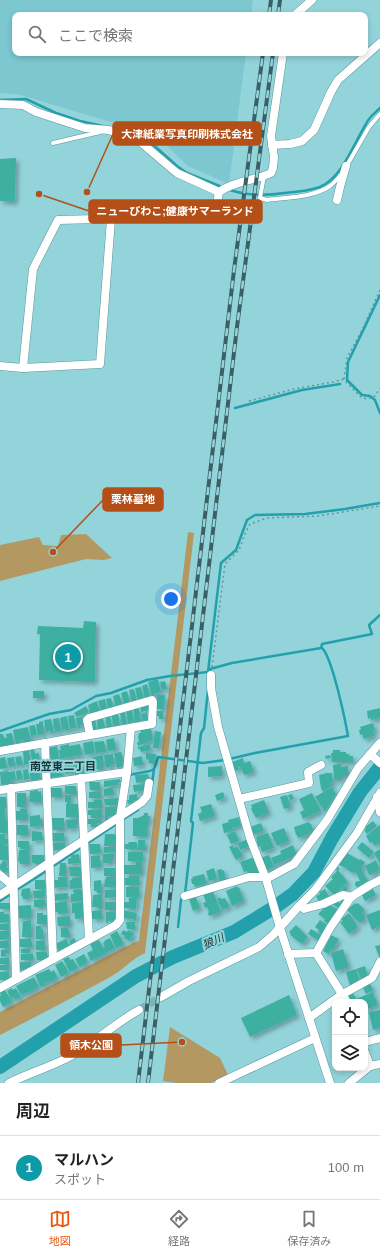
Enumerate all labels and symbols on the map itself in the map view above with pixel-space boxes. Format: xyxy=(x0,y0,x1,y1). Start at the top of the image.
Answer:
callout: 大津紙業写真印刷株式会社 xyxy=(113,122,261,145)
text: 大津紙業写真印刷株式会社 xyxy=(121,128,253,140)
callout: ニューびわこ;健康サマーランド xyxy=(89,200,262,223)
text: ニューびわこ;健康サマーランド xyxy=(96,205,254,217)
callout: 栗林墓地 xyxy=(103,488,163,511)
text: 栗林墓地 xyxy=(111,493,155,505)
your location xyxy=(161,589,181,609)
pin: 1 xyxy=(55,642,81,672)
district label: 南笠東二丁目 xyxy=(30,760,96,772)
water label: 狼川 xyxy=(201,931,226,951)
callout: 領木公園 xyxy=(61,1034,121,1057)
text: 領木公園 xyxy=(69,1039,113,1051)

